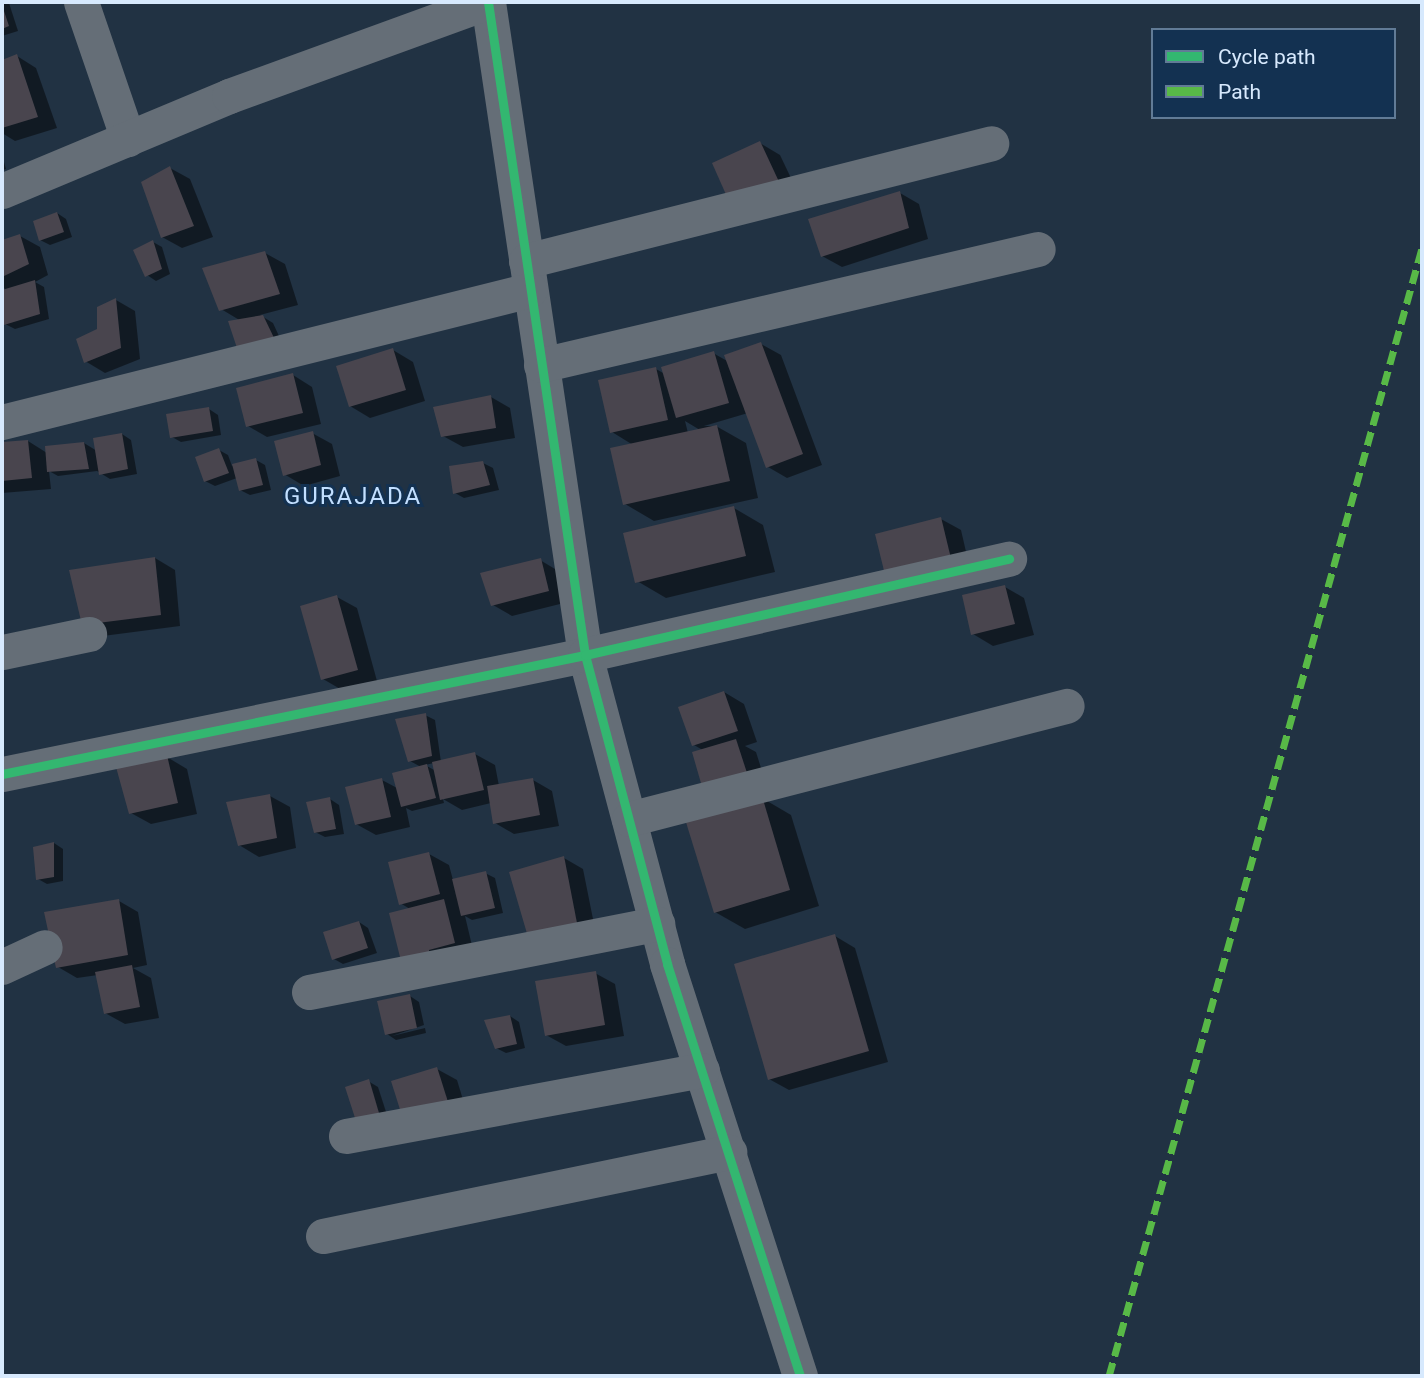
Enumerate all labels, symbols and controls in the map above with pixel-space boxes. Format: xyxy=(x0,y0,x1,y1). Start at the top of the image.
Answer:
legend xyxy=(1151,28,1396,119)
text: Cycle path xyxy=(1218,45,1316,69)
text: Path xyxy=(1218,80,1261,104)
district label: GURAJADA xyxy=(285,483,421,511)

